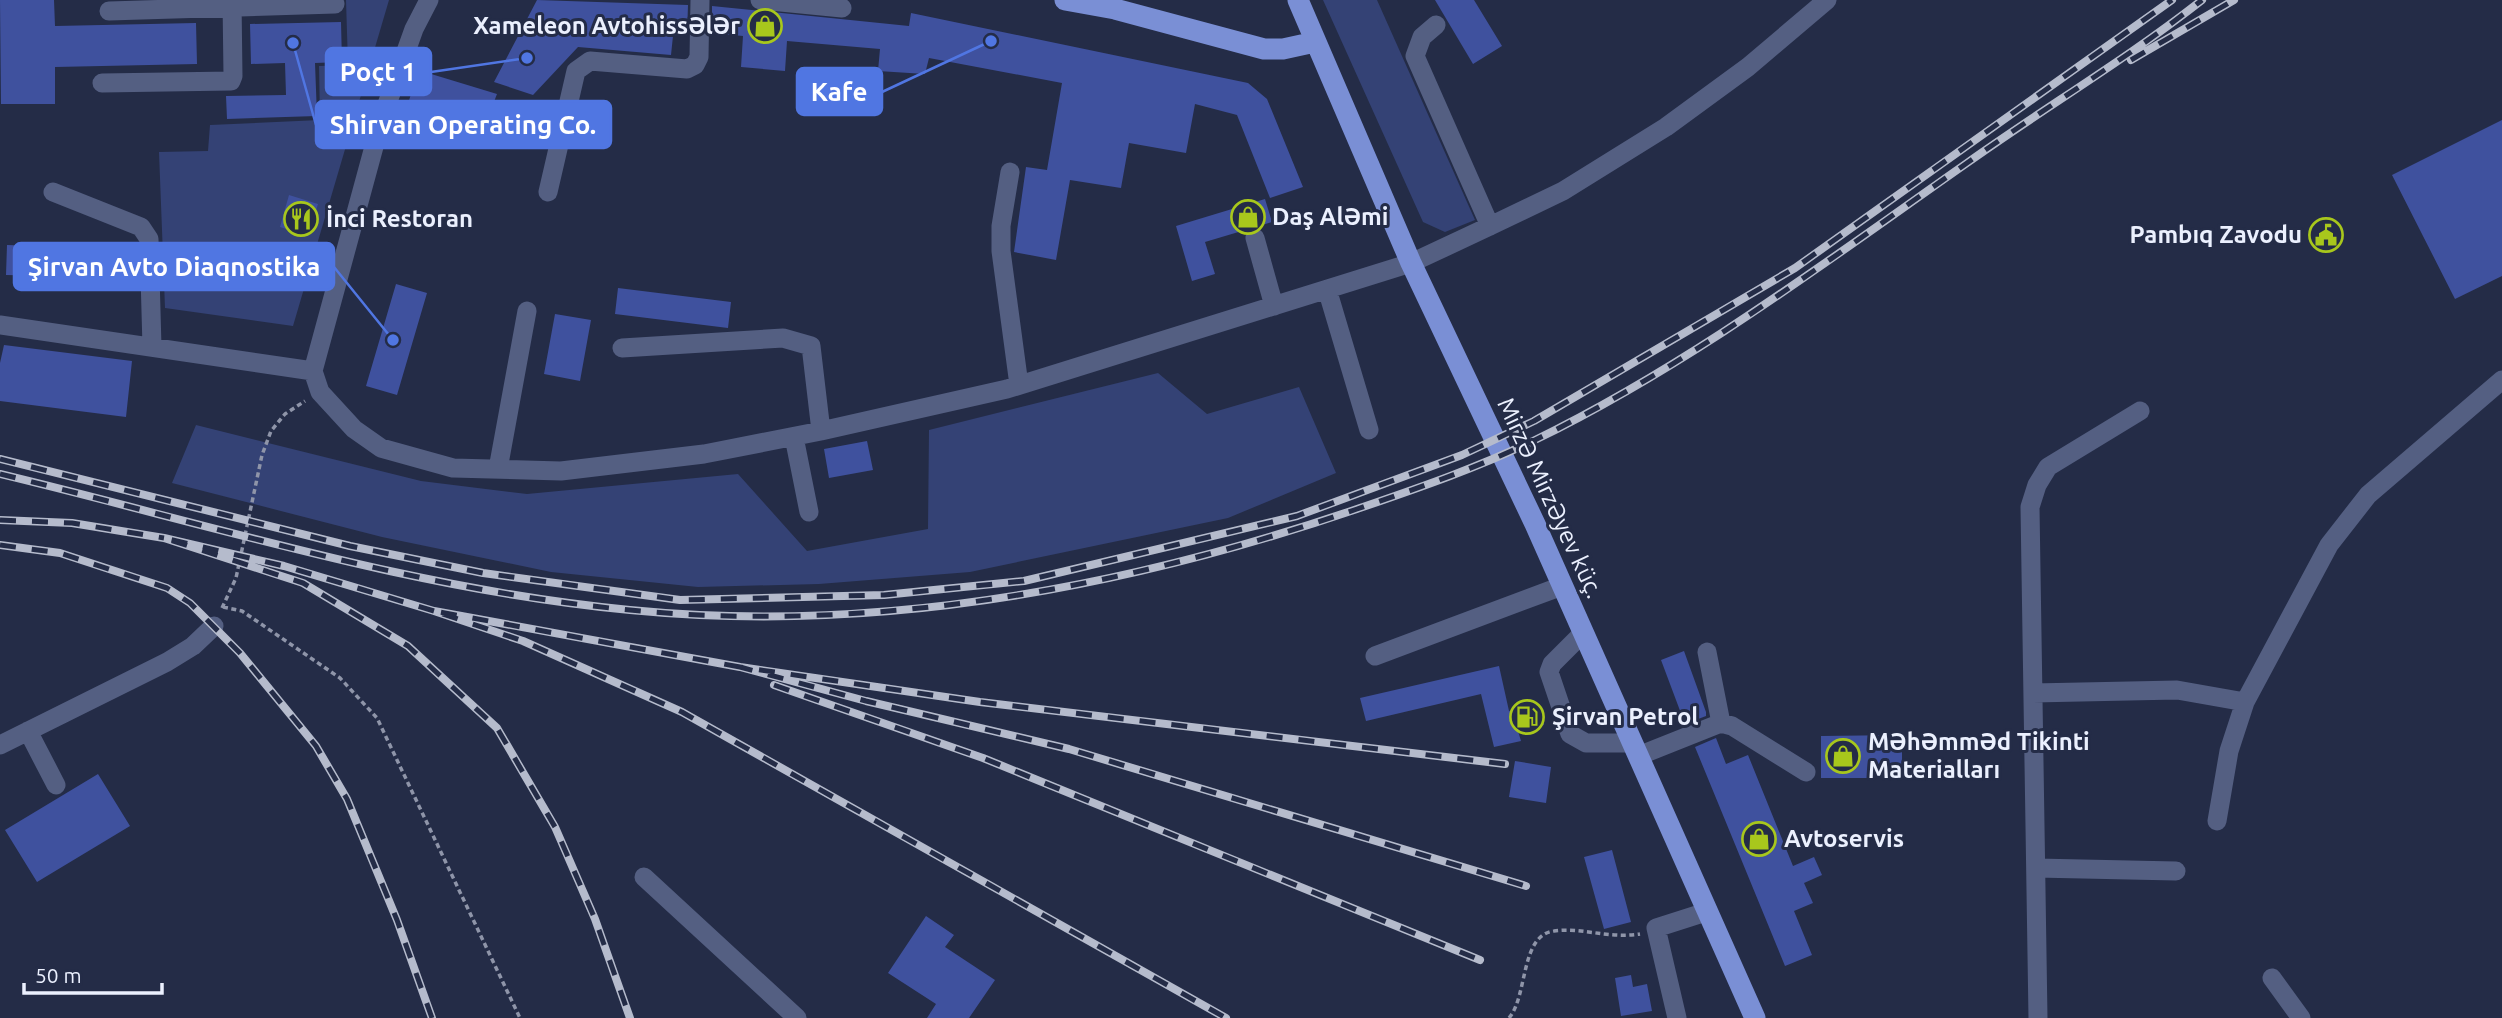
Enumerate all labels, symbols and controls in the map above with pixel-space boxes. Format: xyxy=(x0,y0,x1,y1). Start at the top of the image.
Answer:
shop icon: Xameleon Avtohissələr xyxy=(746,7,784,45)
place label: Xameleon Avtohissələr xyxy=(473,12,740,39)
callout: Poçt 1 xyxy=(326,48,431,95)
text: Poçt 1 xyxy=(340,57,416,87)
callout: Kafe xyxy=(797,68,882,115)
text: Kafe xyxy=(811,77,867,106)
callout: Shirvan Operating Co. xyxy=(316,101,611,148)
text: Shirvan Operating Co. xyxy=(330,110,596,139)
shop icon: Daş Aləmi xyxy=(1229,198,1267,236)
restaurant icon: İnci Restoran xyxy=(282,200,320,238)
place label: Daş Aləmi xyxy=(1272,203,1388,230)
place label: İnci Restoran xyxy=(326,205,473,232)
public building icon: Pambıq Zavodu xyxy=(2307,216,2345,254)
place label: Pambıq Zavodu xyxy=(2130,221,2302,248)
callout: Şirvan Avto Diaqnostika xyxy=(14,243,334,290)
text: Şirvan Avto Diaqnostika xyxy=(28,252,320,282)
street label: Mirzə Mirzəyev küç. xyxy=(1492,393,1609,602)
fuel station icon: Şirvan Petrol xyxy=(1508,698,1546,736)
place label: Şirvan Petrol xyxy=(1552,703,1699,730)
place label: Məhəmməd Tikinti Materialları xyxy=(1868,728,2090,783)
shop icon: Məhəmməd Tikinti Materialları xyxy=(1824,737,1862,775)
shop icon: Avtoservis xyxy=(1740,820,1778,858)
place label: Avtoservis xyxy=(1784,825,1904,852)
scale bar xyxy=(24,951,163,995)
text: 50 m xyxy=(35,963,82,987)

